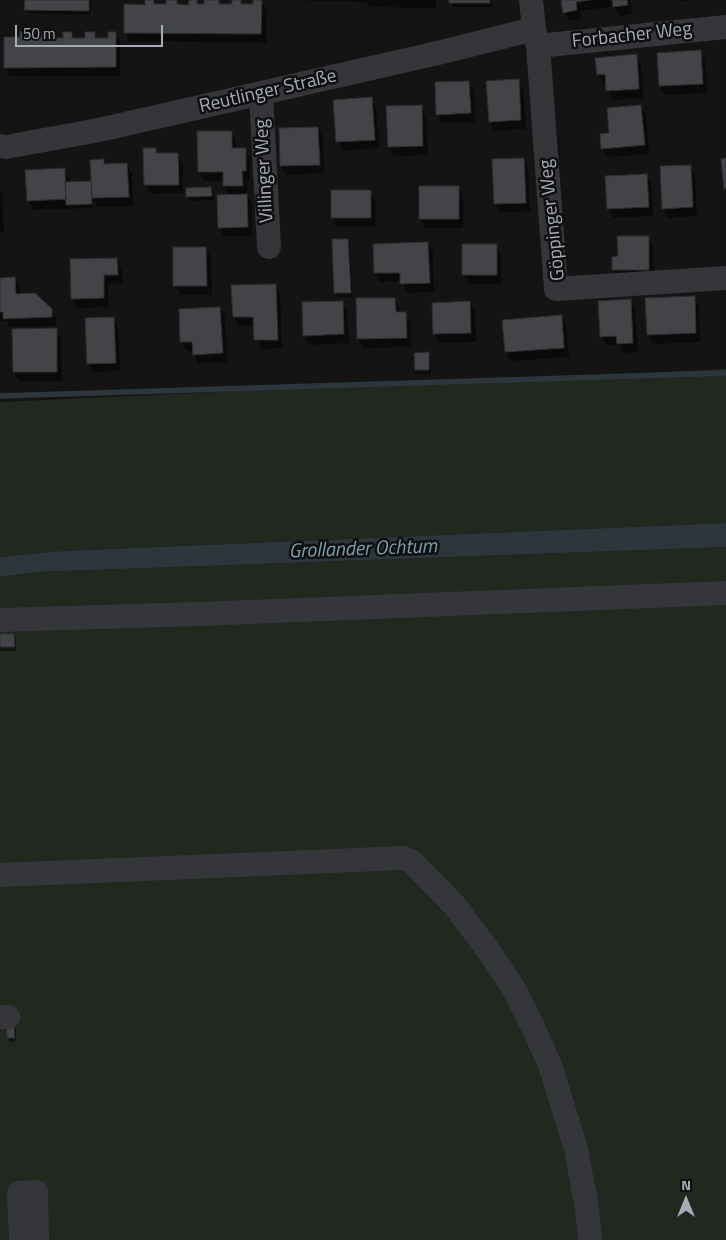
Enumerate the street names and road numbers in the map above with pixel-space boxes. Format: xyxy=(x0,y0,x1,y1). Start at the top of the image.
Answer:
street label: Forbacher Weg xyxy=(571,18,693,54)
street label: Reutlinger Straße xyxy=(197,65,339,119)
street label: Villinger Weg xyxy=(251,118,279,224)
street label: Göppinger Weg xyxy=(535,158,571,282)

